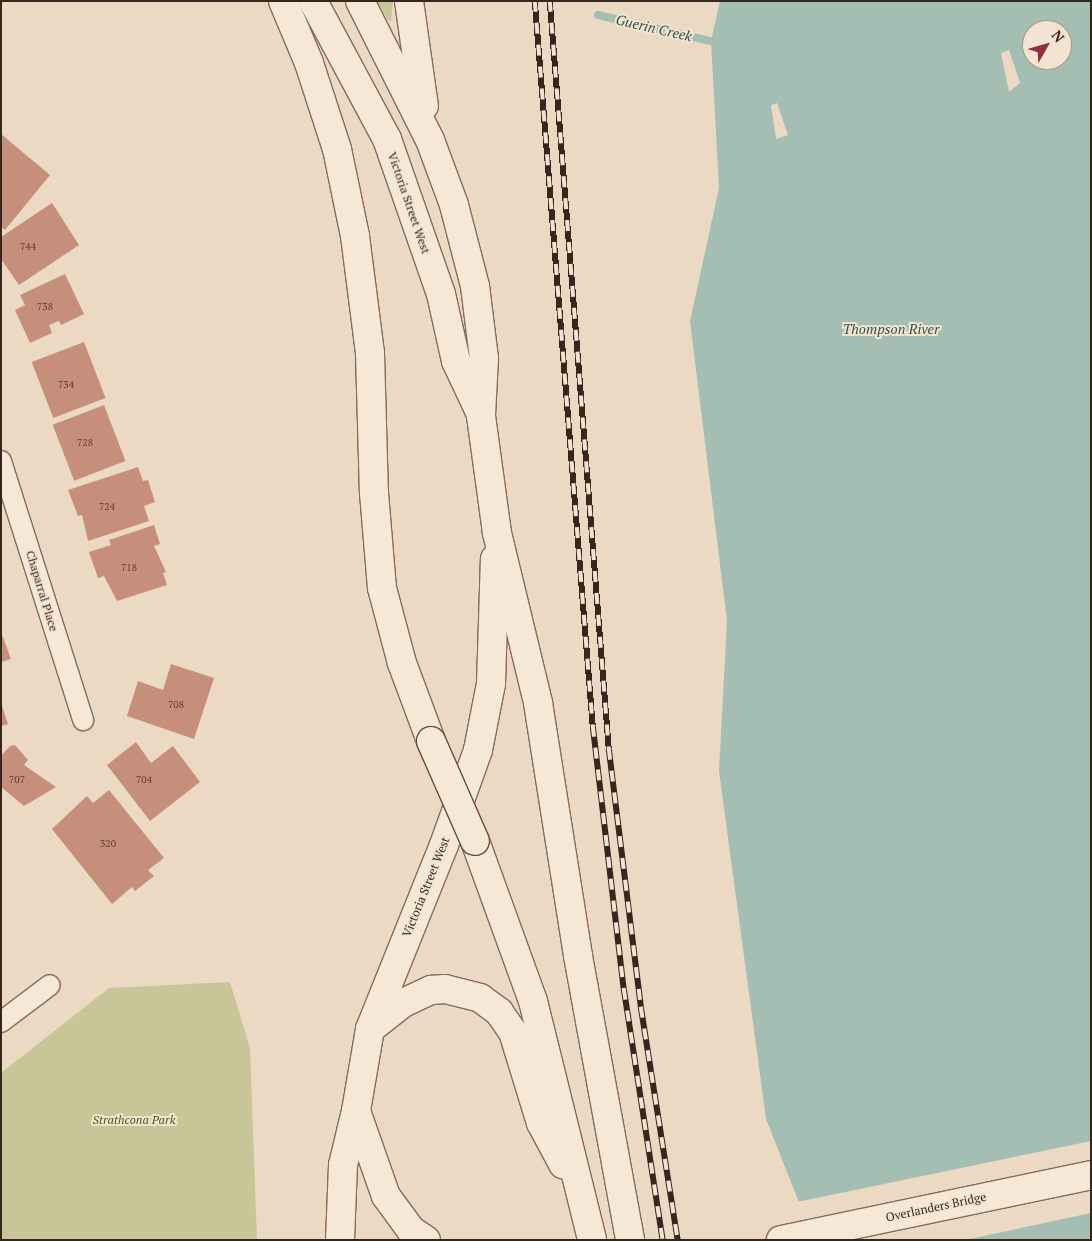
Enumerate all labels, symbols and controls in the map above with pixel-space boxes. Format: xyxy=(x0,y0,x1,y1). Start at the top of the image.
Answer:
water label: Guerin Creek xyxy=(614,11,694,45)
north arrow xyxy=(1022,20,1072,70)
text: N xyxy=(1048,26,1069,46)
street label: Victoria Street West xyxy=(385,150,433,256)
house number: 744 xyxy=(20,241,36,253)
house number: 738 xyxy=(37,301,53,313)
water label: Thompson River xyxy=(843,321,939,337)
house number: 734 xyxy=(58,379,74,391)
house number: 728 xyxy=(77,437,93,449)
house number: 724 xyxy=(99,501,115,513)
street label: Chaparral Place xyxy=(23,549,61,633)
house number: 718 xyxy=(121,562,137,574)
house number: 708 xyxy=(168,699,184,711)
house number: 707 xyxy=(9,774,25,786)
house number: 704 xyxy=(136,774,152,786)
street label: Victoria Street West xyxy=(399,835,453,939)
house number: 320 xyxy=(100,838,116,850)
park label: Strathcona Park xyxy=(93,1113,175,1127)
street label: Overlanders Bridge xyxy=(885,1189,987,1225)

